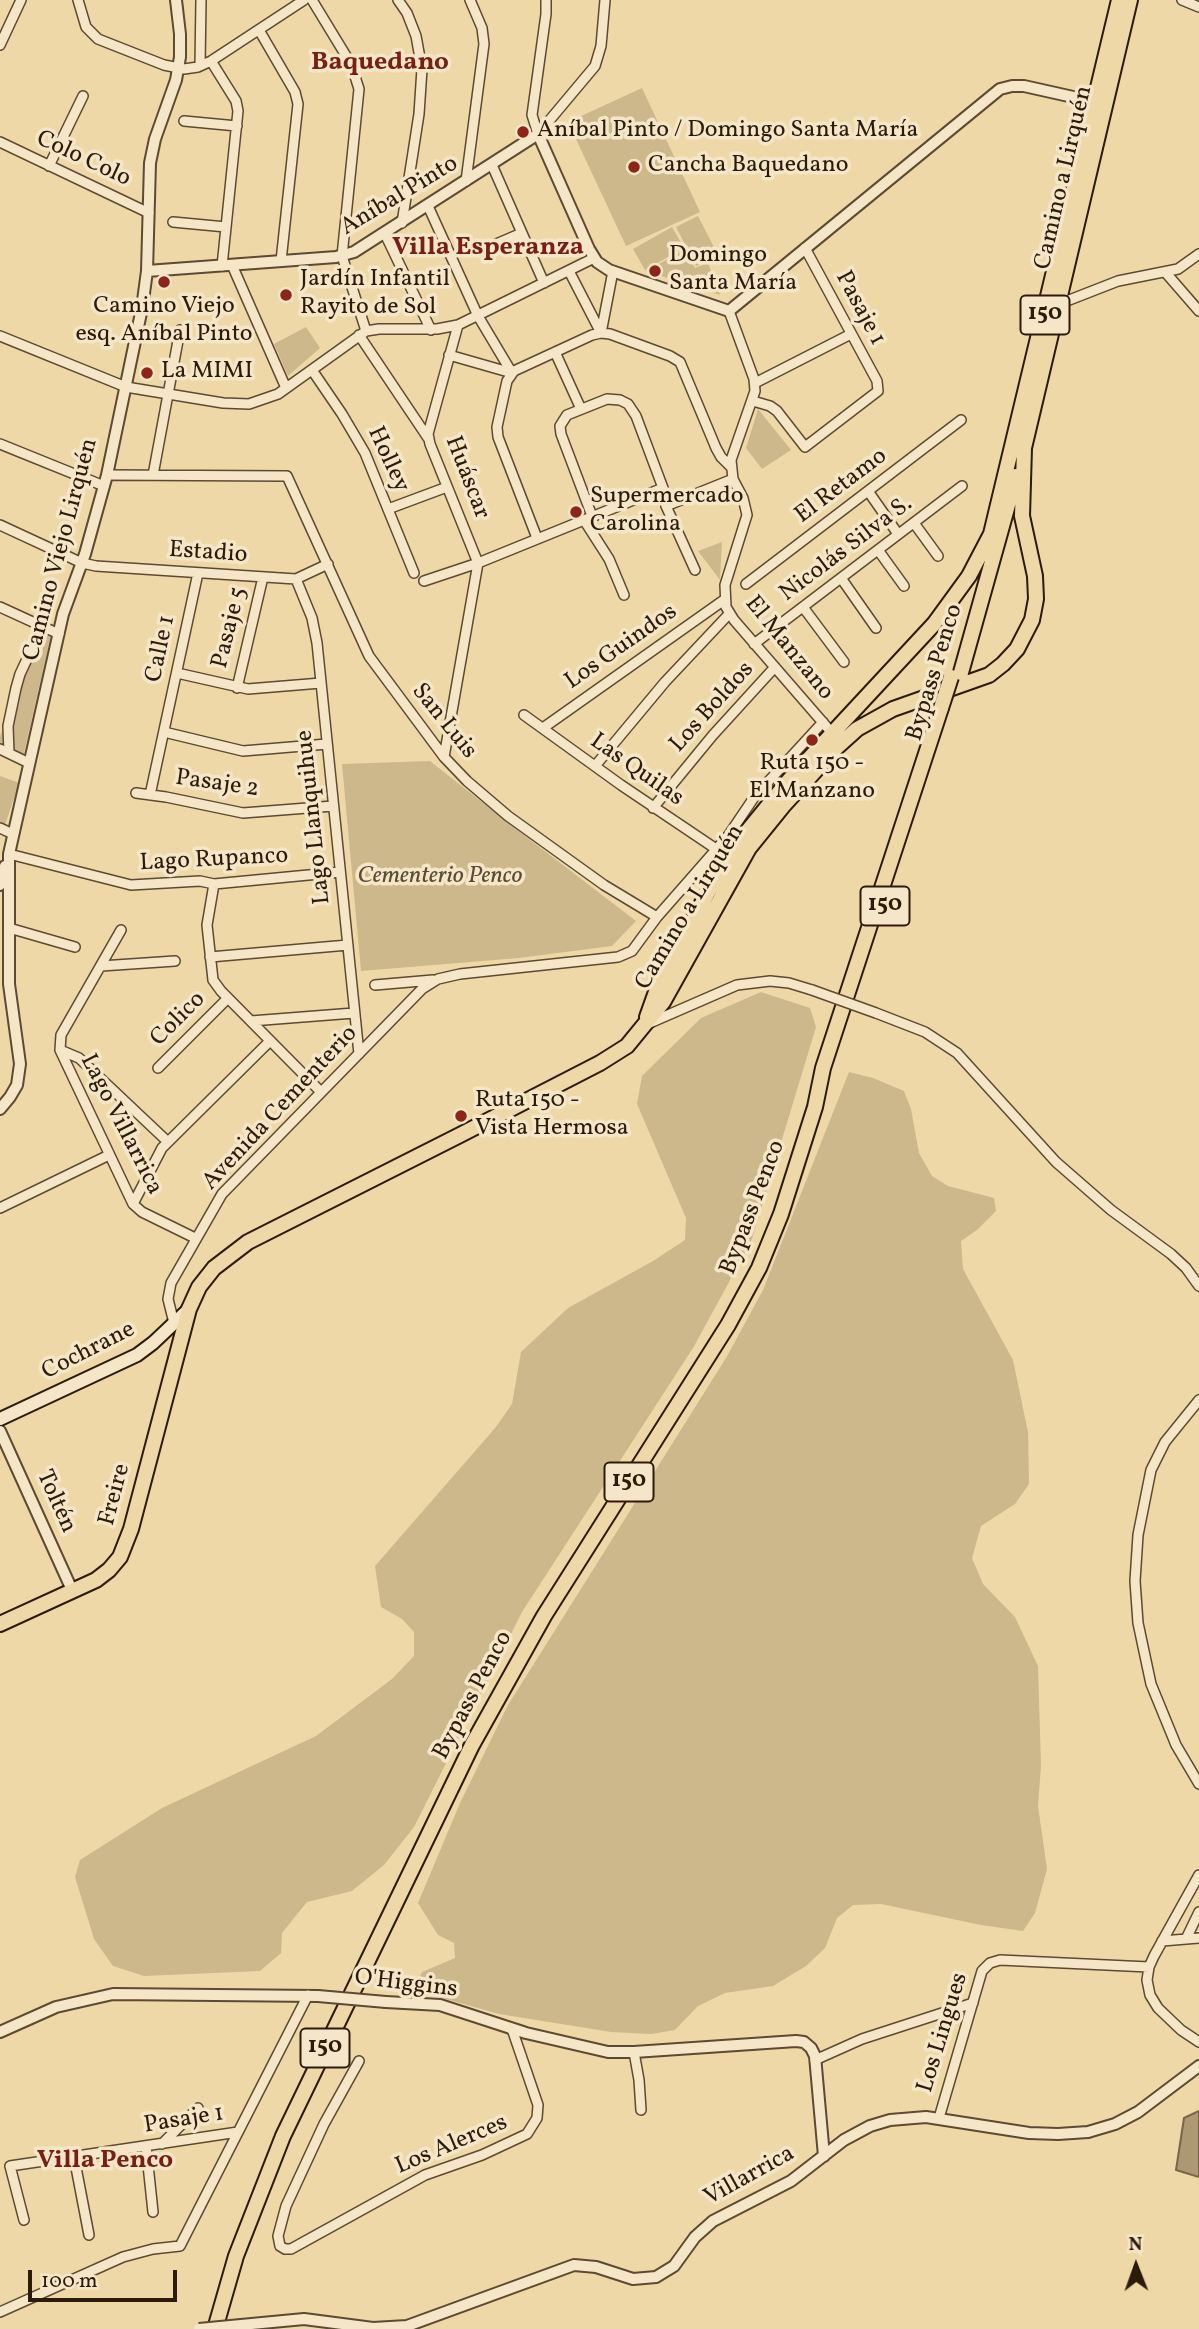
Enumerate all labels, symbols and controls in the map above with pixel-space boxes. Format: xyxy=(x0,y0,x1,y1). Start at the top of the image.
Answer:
district label: Baquedano xyxy=(311,48,449,80)
street label: Camino a Lirquén xyxy=(1030,83,1100,273)
place label: Aníbal Pinto / Domingo Santa María xyxy=(537,118,918,146)
marker: Aníbal Pinto / Domingo Santa María xyxy=(515,124,531,140)
street label: Colo Colo xyxy=(31,126,135,194)
street label: Aníbal Pinto xyxy=(336,151,464,243)
place label: Cancha Baquedano xyxy=(648,153,849,181)
marker: Cancha Baquedano xyxy=(626,159,642,175)
district label: Villa Esperanza xyxy=(392,233,584,265)
place label: Domingo Santa María xyxy=(669,243,797,299)
marker: Domingo Santa María xyxy=(647,263,663,279)
place label: Jardín Infantil Rayito de Sol xyxy=(300,267,450,323)
street label: Pasaje 1 xyxy=(827,267,891,351)
marker: Camino Viejo esq. Aníbal Pinto xyxy=(156,274,172,290)
marker: Jardín Infantil Rayito de Sol xyxy=(278,287,294,303)
place label: Camino Viejo esq. Aníbal Pinto xyxy=(75,294,253,350)
road number: 150 xyxy=(1020,296,1070,334)
place label: La MIMI xyxy=(161,359,253,387)
marker: La MIMI xyxy=(139,365,155,381)
street label: Holley xyxy=(359,423,415,497)
street label: Huáscar xyxy=(437,432,495,524)
street label: Camino Viejo Lirquén xyxy=(18,436,106,664)
street label: El Retamo xyxy=(790,443,894,531)
place label: Supermercado Carolina xyxy=(590,484,744,540)
street label: Nicolás Silva S. xyxy=(775,491,919,609)
marker: Supermercado Carolina xyxy=(568,504,584,520)
street label: Estadio xyxy=(168,537,248,571)
street label: Pasaje 5 xyxy=(207,584,255,672)
street label: El Manzano xyxy=(737,591,839,707)
street label: Los Guindos xyxy=(560,599,684,697)
street label: Bypass Penco xyxy=(902,601,970,745)
street label: Calle 1 xyxy=(141,613,183,685)
street label: Los Boldos xyxy=(665,657,761,759)
street label: San Luis xyxy=(404,678,482,766)
street label: Lago Llanquihue xyxy=(292,728,338,906)
street label: Las Quilas xyxy=(583,728,689,814)
marker: Ruta 150 - El Manzano xyxy=(804,732,820,748)
place label: Ruta 150 - El Manzano xyxy=(749,751,875,807)
street label: Pasaje 2 xyxy=(173,765,261,805)
street label: Camino a Lirquén xyxy=(630,820,752,996)
street label: Lago Rupanco xyxy=(139,843,289,879)
park label: Cementerio Penco xyxy=(358,864,522,892)
road number: 150 xyxy=(860,886,910,925)
street label: Colico xyxy=(145,986,213,1054)
street label: Avenida Cementerio xyxy=(197,1021,365,1197)
street label: Lago Villarrica xyxy=(72,1050,168,1200)
place label: Ruta 150 - Vista Hermosa xyxy=(475,1088,629,1144)
marker: Ruta 150 - Vista Hermosa xyxy=(453,1108,469,1124)
street label: Bypass Penco xyxy=(715,1137,793,1279)
street label: Cochrane xyxy=(38,1316,140,1388)
street label: Freire xyxy=(94,1461,138,1529)
road number: 150 xyxy=(604,1462,654,1502)
street label: Toltén xyxy=(28,1466,82,1538)
street label: Bypass Penco xyxy=(428,1627,520,1765)
street label: O'Higgins xyxy=(353,1964,459,2006)
street label: Los Lingues xyxy=(912,1970,976,2096)
road number: 150 xyxy=(300,2028,350,2068)
street label: Pasaje 1 xyxy=(142,2100,226,2142)
street label: Los Alerces xyxy=(392,2109,512,2183)
street label: Villarrica xyxy=(700,2140,800,2214)
district label: Villa Penco xyxy=(37,2146,173,2178)
north arrow xyxy=(1101,2231,1171,2301)
text: N xyxy=(1129,2232,1143,2258)
scale bar xyxy=(32,2256,180,2300)
text: 100 m xyxy=(41,2267,98,2296)

